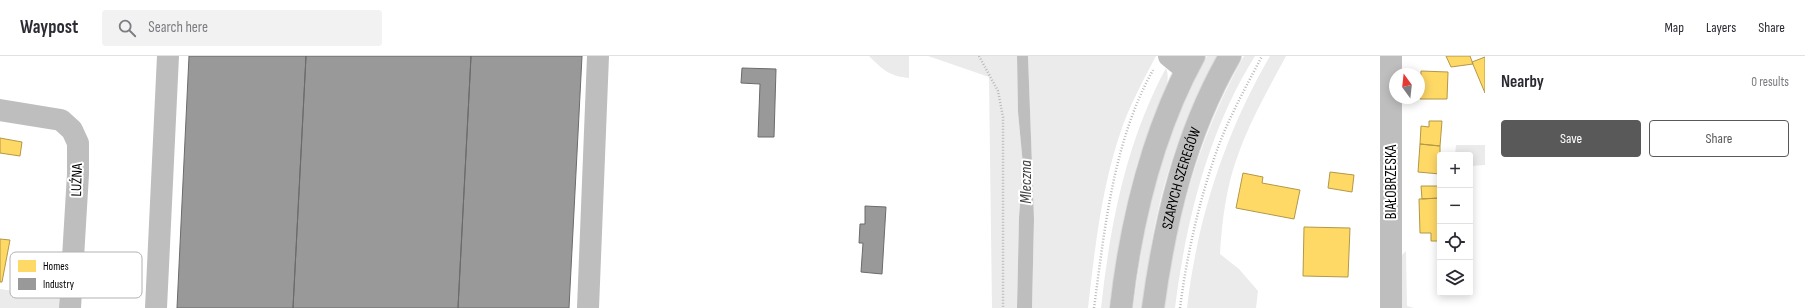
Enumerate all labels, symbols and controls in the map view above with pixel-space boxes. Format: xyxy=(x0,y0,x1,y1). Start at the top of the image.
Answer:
search box xyxy=(102,10,382,46)
text: Waypost xyxy=(20,16,78,39)
icon: search xyxy=(116,17,138,39)
text: Search here xyxy=(148,18,208,37)
text: Map xyxy=(1664,19,1684,36)
text: Layers xyxy=(1706,19,1736,36)
text: Share xyxy=(1758,19,1785,36)
north arrow xyxy=(1389,68,1425,104)
text: Nearby xyxy=(1501,72,1544,92)
text: 0 results xyxy=(1751,74,1789,90)
button: Save xyxy=(1501,120,1641,157)
button: Share xyxy=(1649,120,1789,157)
street label: SZARYCH SZEREGÓW xyxy=(1157,124,1205,231)
street label: BIAŁOBRZESKA xyxy=(1382,144,1401,219)
map controls xyxy=(1437,152,1473,296)
button: + xyxy=(1437,152,1473,188)
water label: Mleczna xyxy=(1017,160,1036,204)
street label: LUŹNA xyxy=(67,163,87,197)
button: − xyxy=(1437,188,1473,224)
button: locate xyxy=(1437,224,1473,260)
legend xyxy=(10,252,142,298)
text: Homes xyxy=(43,260,69,273)
button: layers xyxy=(1437,260,1473,296)
text: Industry xyxy=(43,278,75,291)

